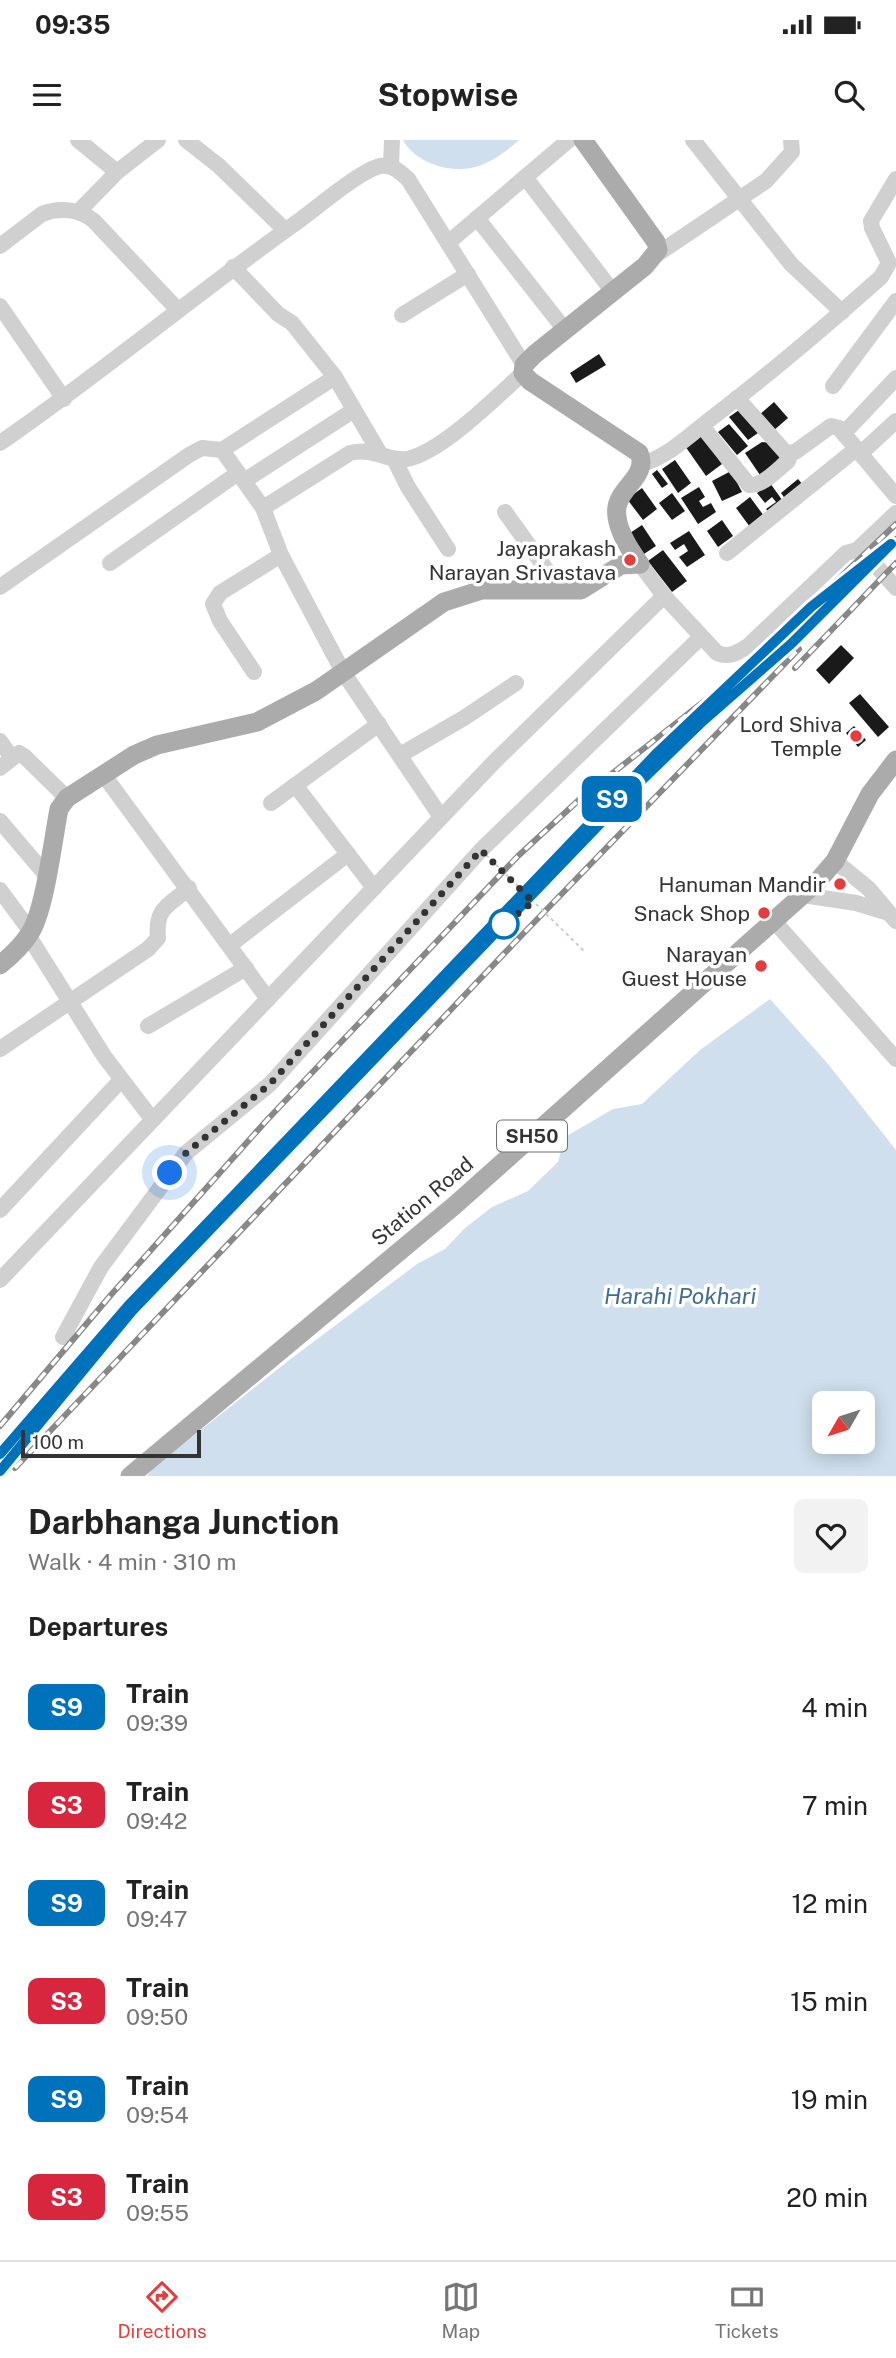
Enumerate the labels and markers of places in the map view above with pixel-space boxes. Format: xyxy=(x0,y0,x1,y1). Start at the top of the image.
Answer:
place label: Jayaprakash Narayan Srivastava xyxy=(429,536,616,585)
marker: Jayaprakash Narayan Srivastava xyxy=(622,552,638,568)
place label: Lord Shiva Temple xyxy=(739,712,842,761)
marker: Lord Shiva Temple xyxy=(848,728,864,744)
place label: Hanuman Mandir xyxy=(658,872,826,897)
marker: Hanuman Mandir xyxy=(832,876,848,892)
place label: Snack Shop xyxy=(634,901,750,926)
marker: Snack Shop xyxy=(756,905,772,921)
unlabelled marker xyxy=(489,909,519,939)
place label: Narayan Guest House xyxy=(621,942,747,991)
marker: Narayan Guest House xyxy=(753,958,769,974)

